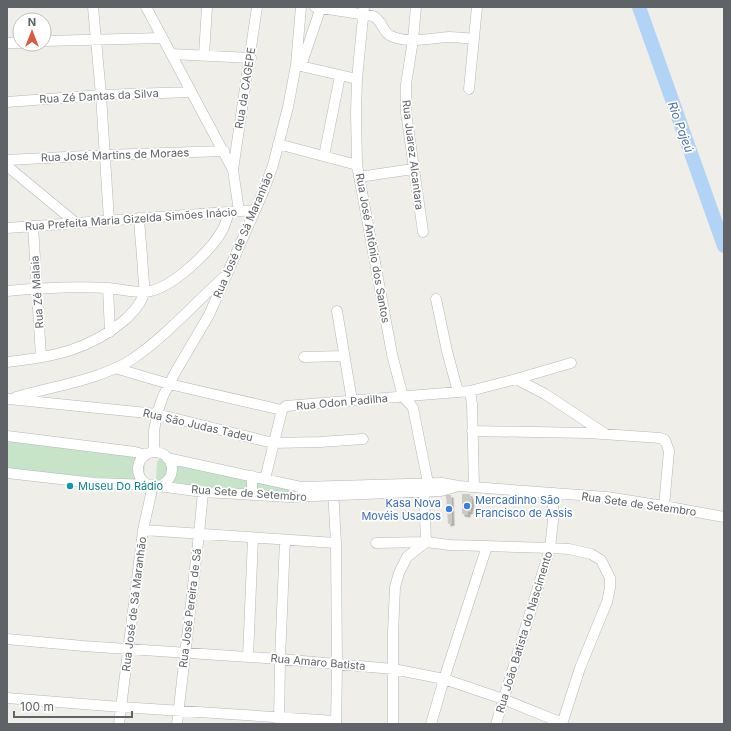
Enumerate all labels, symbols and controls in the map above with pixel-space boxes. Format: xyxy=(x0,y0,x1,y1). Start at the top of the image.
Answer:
north arrow xyxy=(12,12,52,52)
text: N xyxy=(28,15,36,29)
street label: Rua da CAGEPE xyxy=(232,46,258,130)
street label: Rua Zé Dantas da Silva xyxy=(39,86,159,106)
street label: Rua Juarez Alcantara xyxy=(399,99,427,211)
water label: Rio Pajeú xyxy=(665,99,697,155)
street label: Rua José Martins de Moraes xyxy=(41,145,190,165)
street label: Rua José de Sá Maranhão xyxy=(210,169,276,300)
street label: Rua José Antônio dos Santos xyxy=(353,172,393,324)
street label: Rua Prefeita Maria Gizelda Simões Inácio xyxy=(24,205,238,233)
street label: Rua Zé Malaia xyxy=(27,255,47,329)
street label: Rua Odon Padilha xyxy=(295,391,389,413)
street label: Rua São Judas Tadeu xyxy=(142,406,254,444)
place label: Museu Do Rádio xyxy=(78,479,163,493)
marker: Museu Do Rádio xyxy=(65,481,75,491)
street label: Rua Sete de Setembro xyxy=(191,482,308,504)
street label: Rua Sete de Setembro xyxy=(581,489,698,519)
place label: Mercadinho São Francisco de Assis xyxy=(475,493,573,520)
place label: Kasa Nova Movéis Usados xyxy=(361,496,441,523)
marker: Mercadinho São Francisco de Assis xyxy=(462,501,472,511)
marker: Kasa Nova Movéis Usados xyxy=(444,504,454,514)
street label: Rua José de Sá Maranhão xyxy=(119,535,149,672)
street label: Rua José Pereira de Sá xyxy=(176,547,204,669)
street label: Rua João Batista do Nascimento xyxy=(493,549,555,715)
street label: Rua Amaro Batista xyxy=(270,651,366,673)
scale bar xyxy=(14,693,132,719)
text: 100 m xyxy=(20,699,54,714)

